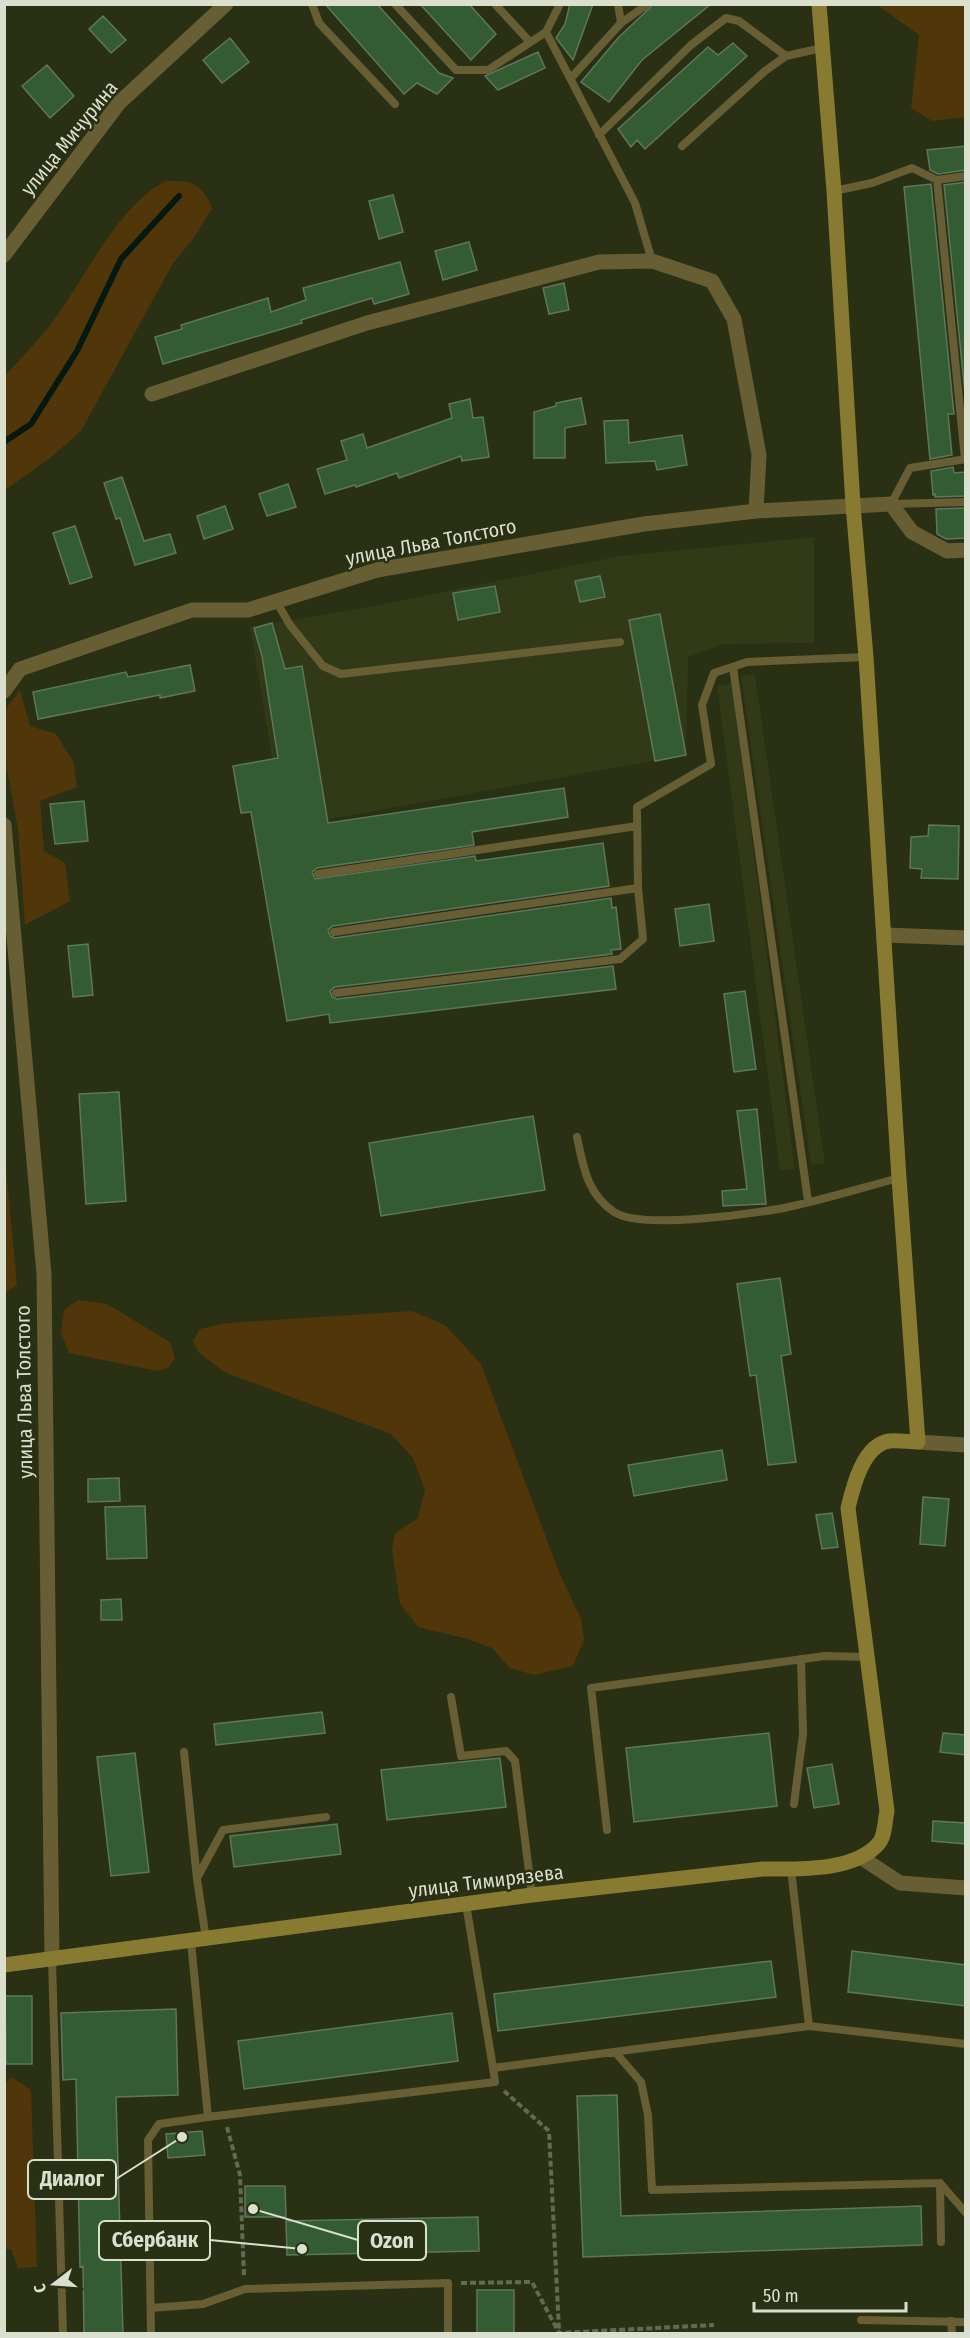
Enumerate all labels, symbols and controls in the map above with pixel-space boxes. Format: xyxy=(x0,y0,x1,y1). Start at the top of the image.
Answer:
street label: улица Мичурина xyxy=(15,76,123,200)
street label: улица Льва Толстого xyxy=(344,514,518,570)
street label: улица Льва Толстого xyxy=(10,1305,38,1479)
street label: улица Тимирязева xyxy=(407,1860,565,1902)
callout: Диалог xyxy=(28,2160,116,2199)
text: Диалог xyxy=(39,2166,105,2192)
callout: Сбербанк xyxy=(99,2221,210,2260)
callout: Ozon xyxy=(358,2221,426,2260)
text: Сбербанк xyxy=(112,2227,199,2253)
text: Ozon xyxy=(370,2228,414,2254)
north arrow xyxy=(24,2254,84,2314)
scale bar xyxy=(754,2275,906,2313)
text: С xyxy=(30,2281,50,2295)
text: 50 m xyxy=(763,2285,799,2307)

